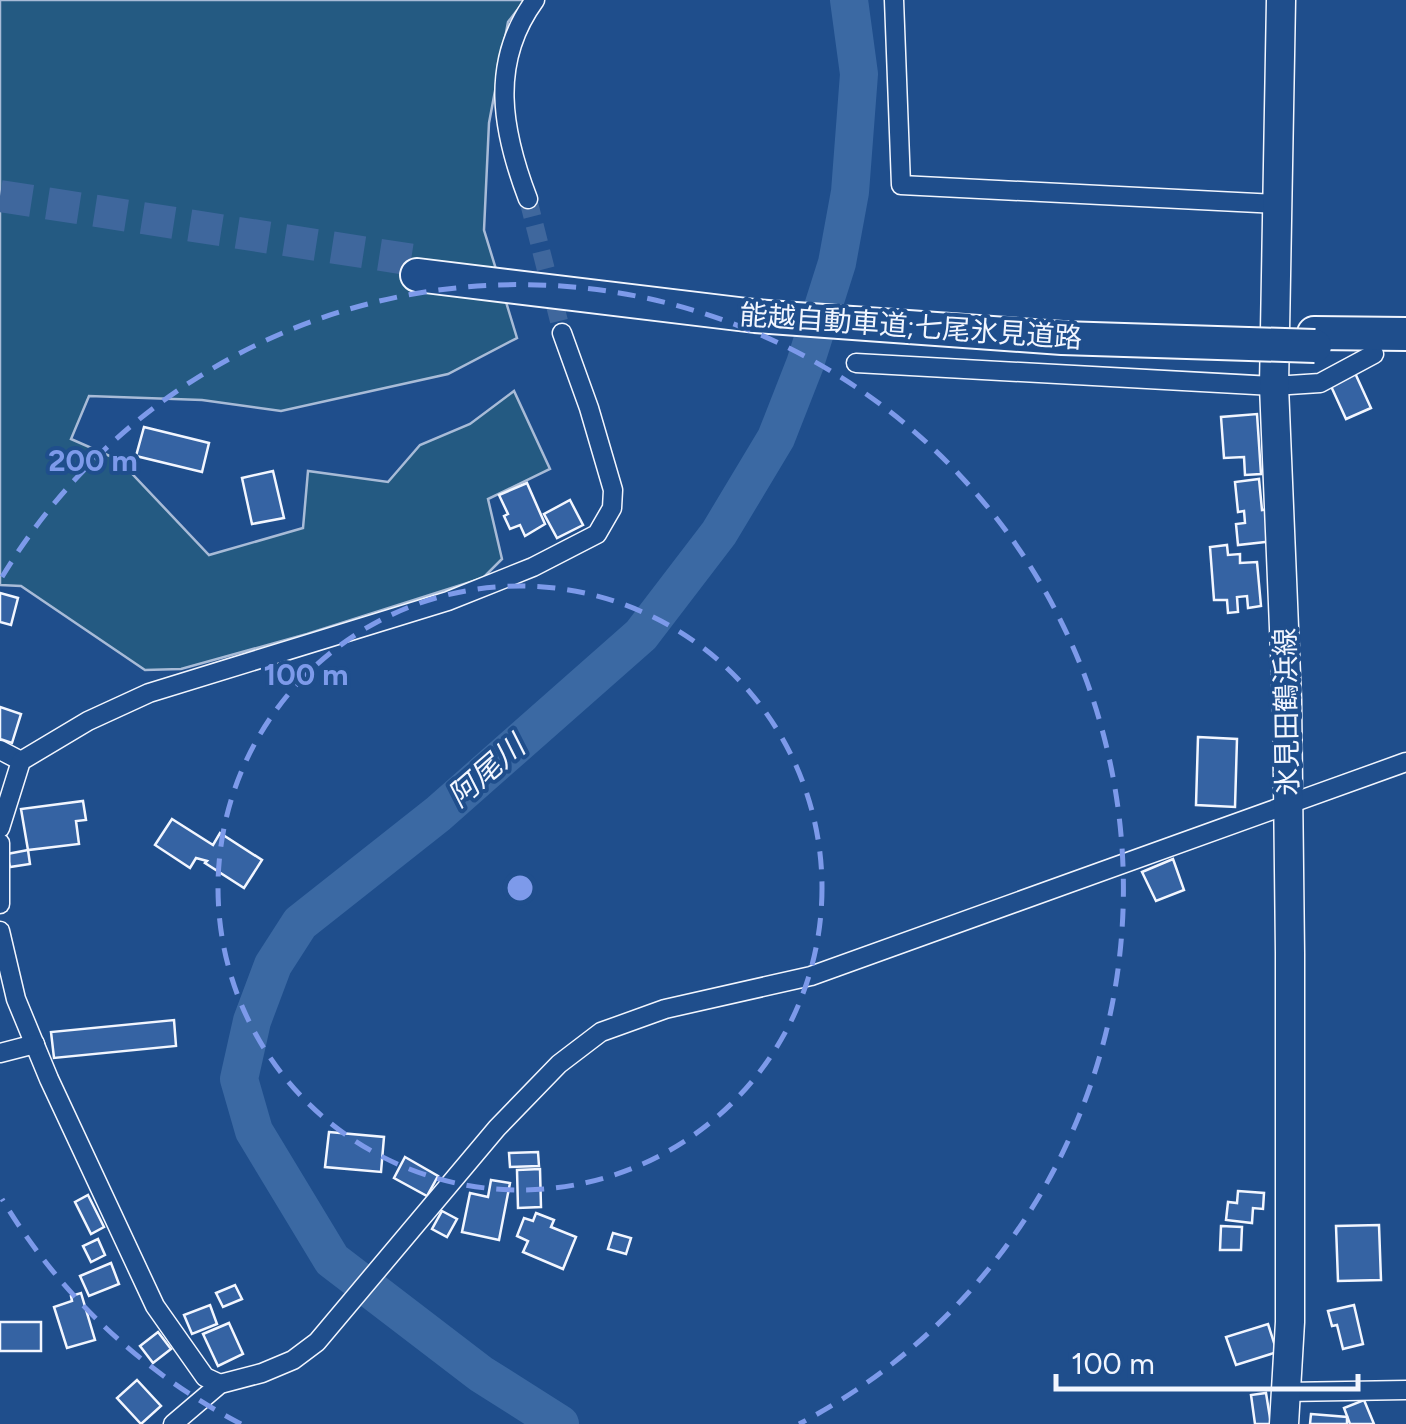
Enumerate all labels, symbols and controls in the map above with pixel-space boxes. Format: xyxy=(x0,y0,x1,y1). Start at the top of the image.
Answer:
street label: 能越自動車道;七尾氷見道路 xyxy=(739,297,1083,355)
text: 200 m xyxy=(48,442,138,479)
street label: 氷見田鶴浜線 xyxy=(1268,628,1304,796)
text: 100 m xyxy=(264,656,348,693)
water label: 阿尾川 xyxy=(440,726,534,814)
centre of rings xyxy=(502,870,538,906)
scale bar xyxy=(1056,1329,1358,1391)
text: 100 m xyxy=(1071,1345,1155,1382)

